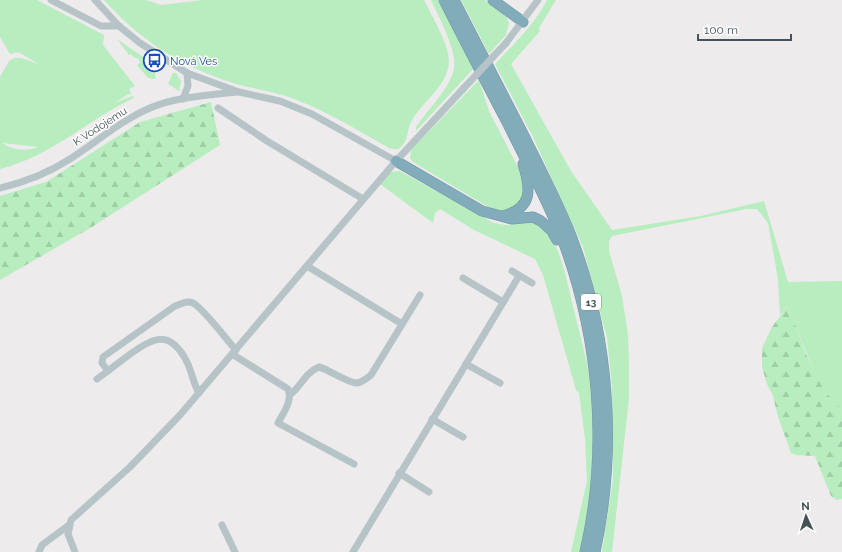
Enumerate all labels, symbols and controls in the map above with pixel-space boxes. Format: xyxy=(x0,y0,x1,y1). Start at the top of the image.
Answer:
scale bar xyxy=(698,16,791,42)
text: 100 m xyxy=(704,23,738,37)
bus stop icon: Nová Ves xyxy=(141,48,167,74)
place label: Nová Ves xyxy=(170,55,217,68)
street label: K Vodojemu xyxy=(71,104,130,149)
road number: 13 xyxy=(581,294,601,310)
north arrow xyxy=(786,496,826,536)
text: N xyxy=(801,500,810,513)

